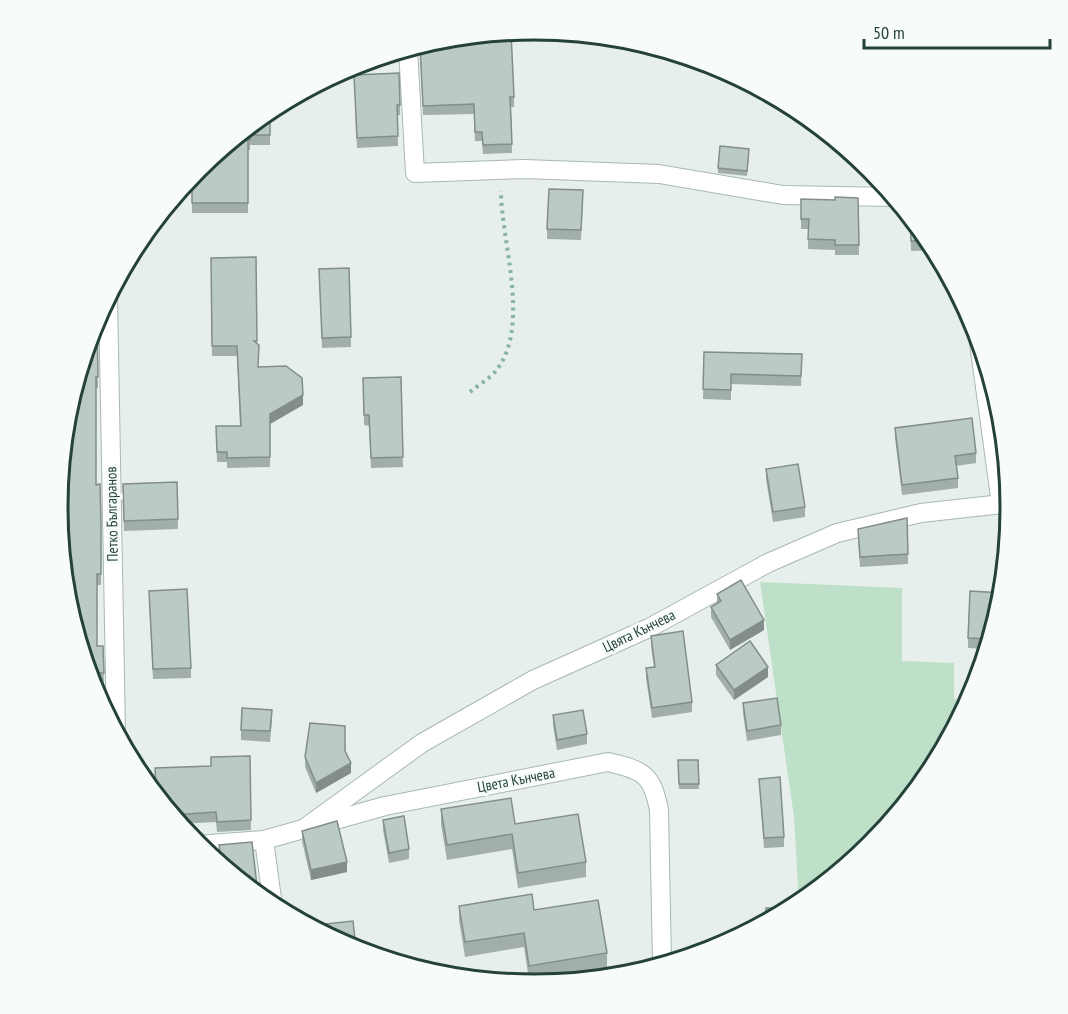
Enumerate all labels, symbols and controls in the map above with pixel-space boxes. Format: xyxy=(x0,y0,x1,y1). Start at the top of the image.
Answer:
scale bar xyxy=(864,12,1050,50)
text: 50 m xyxy=(873,21,905,44)
street label: Петко Българанов xyxy=(101,466,122,562)
street label: Цвята Кънчева xyxy=(599,605,678,656)
street label: Цвета Кънчева xyxy=(476,763,556,796)

